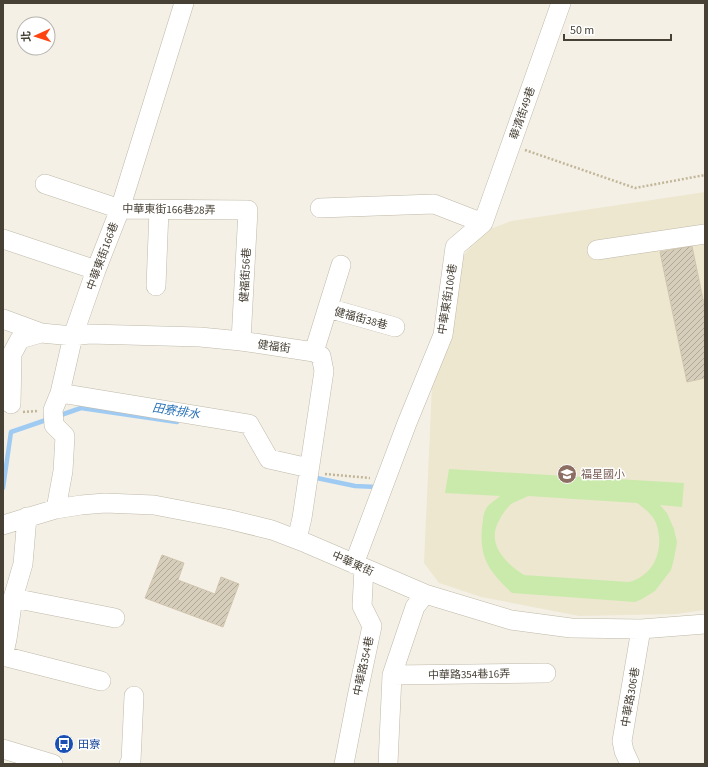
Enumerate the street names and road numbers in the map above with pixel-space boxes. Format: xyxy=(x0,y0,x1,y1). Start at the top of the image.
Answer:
street label: 華清街49巷 xyxy=(506,85,539,142)
street label: 中華東街166巷28弄 xyxy=(122,201,216,218)
street label: 中華東街166巷 xyxy=(83,220,122,292)
street label: 健福街56巷 xyxy=(237,247,254,303)
street label: 中華東街100巷 xyxy=(435,263,460,336)
street label: 健福街38巷 xyxy=(332,304,389,333)
street label: 健福街 xyxy=(257,337,291,356)
street label: 中華東街 xyxy=(330,548,376,579)
street label: 中華路354巷 xyxy=(350,635,377,697)
street label: 中華路354巷16弄 xyxy=(428,666,510,683)
street label: 中華路306巷 xyxy=(618,666,643,728)

